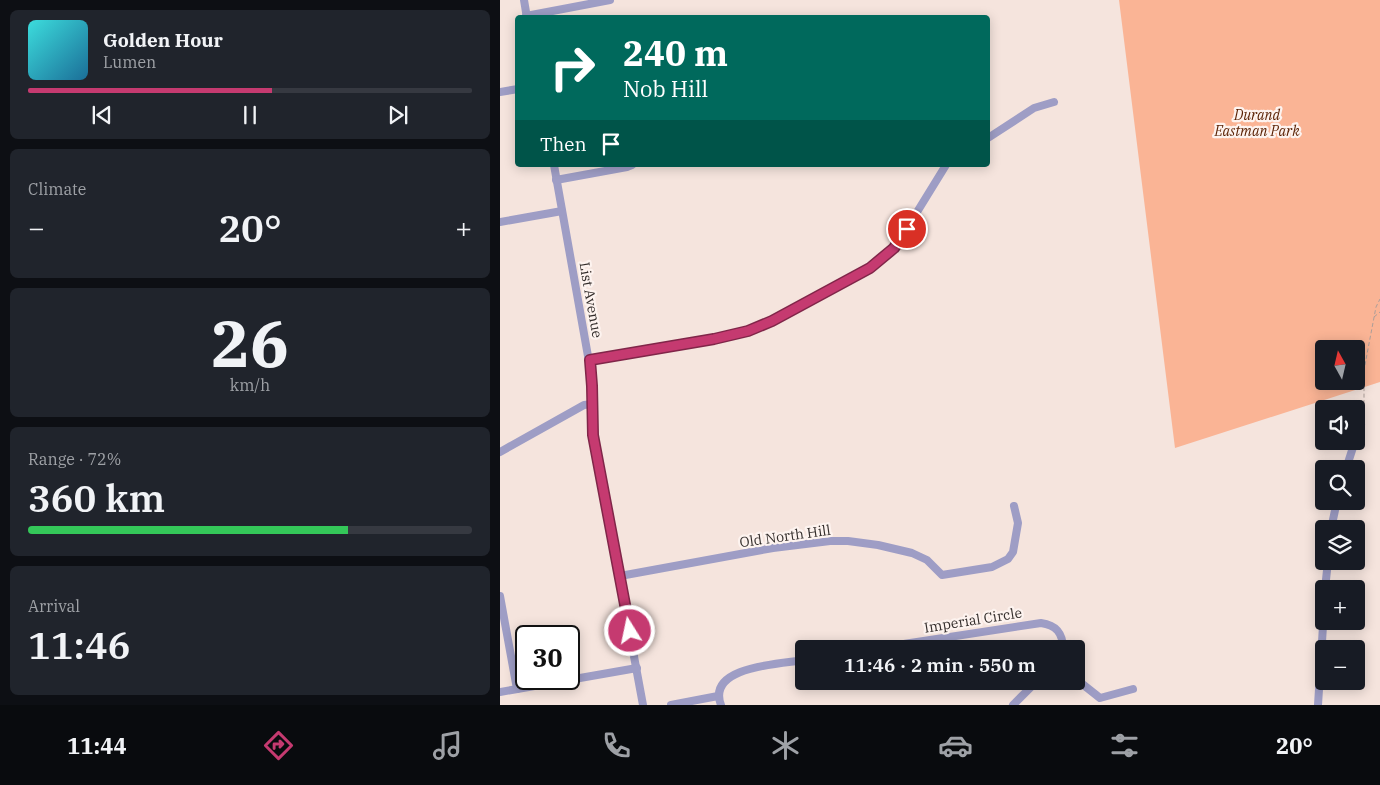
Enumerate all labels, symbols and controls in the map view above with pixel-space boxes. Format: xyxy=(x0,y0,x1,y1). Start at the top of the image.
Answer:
text: Golden Hour xyxy=(103,28,223,52)
text: 240 m xyxy=(623,30,728,76)
icon: right xyxy=(540,35,605,100)
text: Lumen xyxy=(103,52,156,72)
text: Nob Hill xyxy=(623,74,708,103)
icon: previous xyxy=(88,101,116,129)
icon: pause xyxy=(236,101,264,129)
icon: next xyxy=(384,101,412,129)
park label: Durand Eastman Park xyxy=(1213,106,1300,140)
icon: arrive xyxy=(597,130,625,158)
text: Then xyxy=(540,132,587,156)
text: Climate xyxy=(28,179,86,199)
text: 20° xyxy=(218,203,282,252)
pin xyxy=(886,208,928,250)
text: − xyxy=(28,209,45,246)
text: + xyxy=(455,209,472,246)
icon: arrive xyxy=(893,215,921,243)
street label: List Avenue xyxy=(575,261,607,339)
text: 26 xyxy=(211,300,289,385)
north arrow xyxy=(1315,340,1365,390)
map controls xyxy=(1315,340,1365,690)
text: km/h xyxy=(230,375,270,395)
button: sound xyxy=(1315,400,1365,450)
text: Range · 72% xyxy=(28,449,121,469)
button: search xyxy=(1315,460,1365,510)
text: 360 km xyxy=(28,473,165,522)
button: layers xyxy=(1315,520,1365,570)
street label: Old North Hill xyxy=(738,521,832,551)
button: + xyxy=(1315,580,1365,630)
text: Arrival xyxy=(28,596,80,616)
street label: Imperial Circle xyxy=(923,603,1023,637)
position arrow xyxy=(603,604,655,656)
text: 11:46 xyxy=(28,620,131,669)
speed limit sign: 30 xyxy=(515,625,580,690)
button: − xyxy=(1315,640,1365,690)
text: 11:46 · 2 min · 550 m xyxy=(844,653,1036,677)
icon: directions xyxy=(261,728,296,763)
icon: music xyxy=(430,728,465,763)
icon: phone xyxy=(599,728,634,763)
icon: climate xyxy=(768,728,803,763)
icon: car xyxy=(938,728,973,763)
icon: filters xyxy=(1107,728,1142,763)
text: 11:44 xyxy=(67,731,127,760)
text: 20° xyxy=(1276,731,1313,760)

